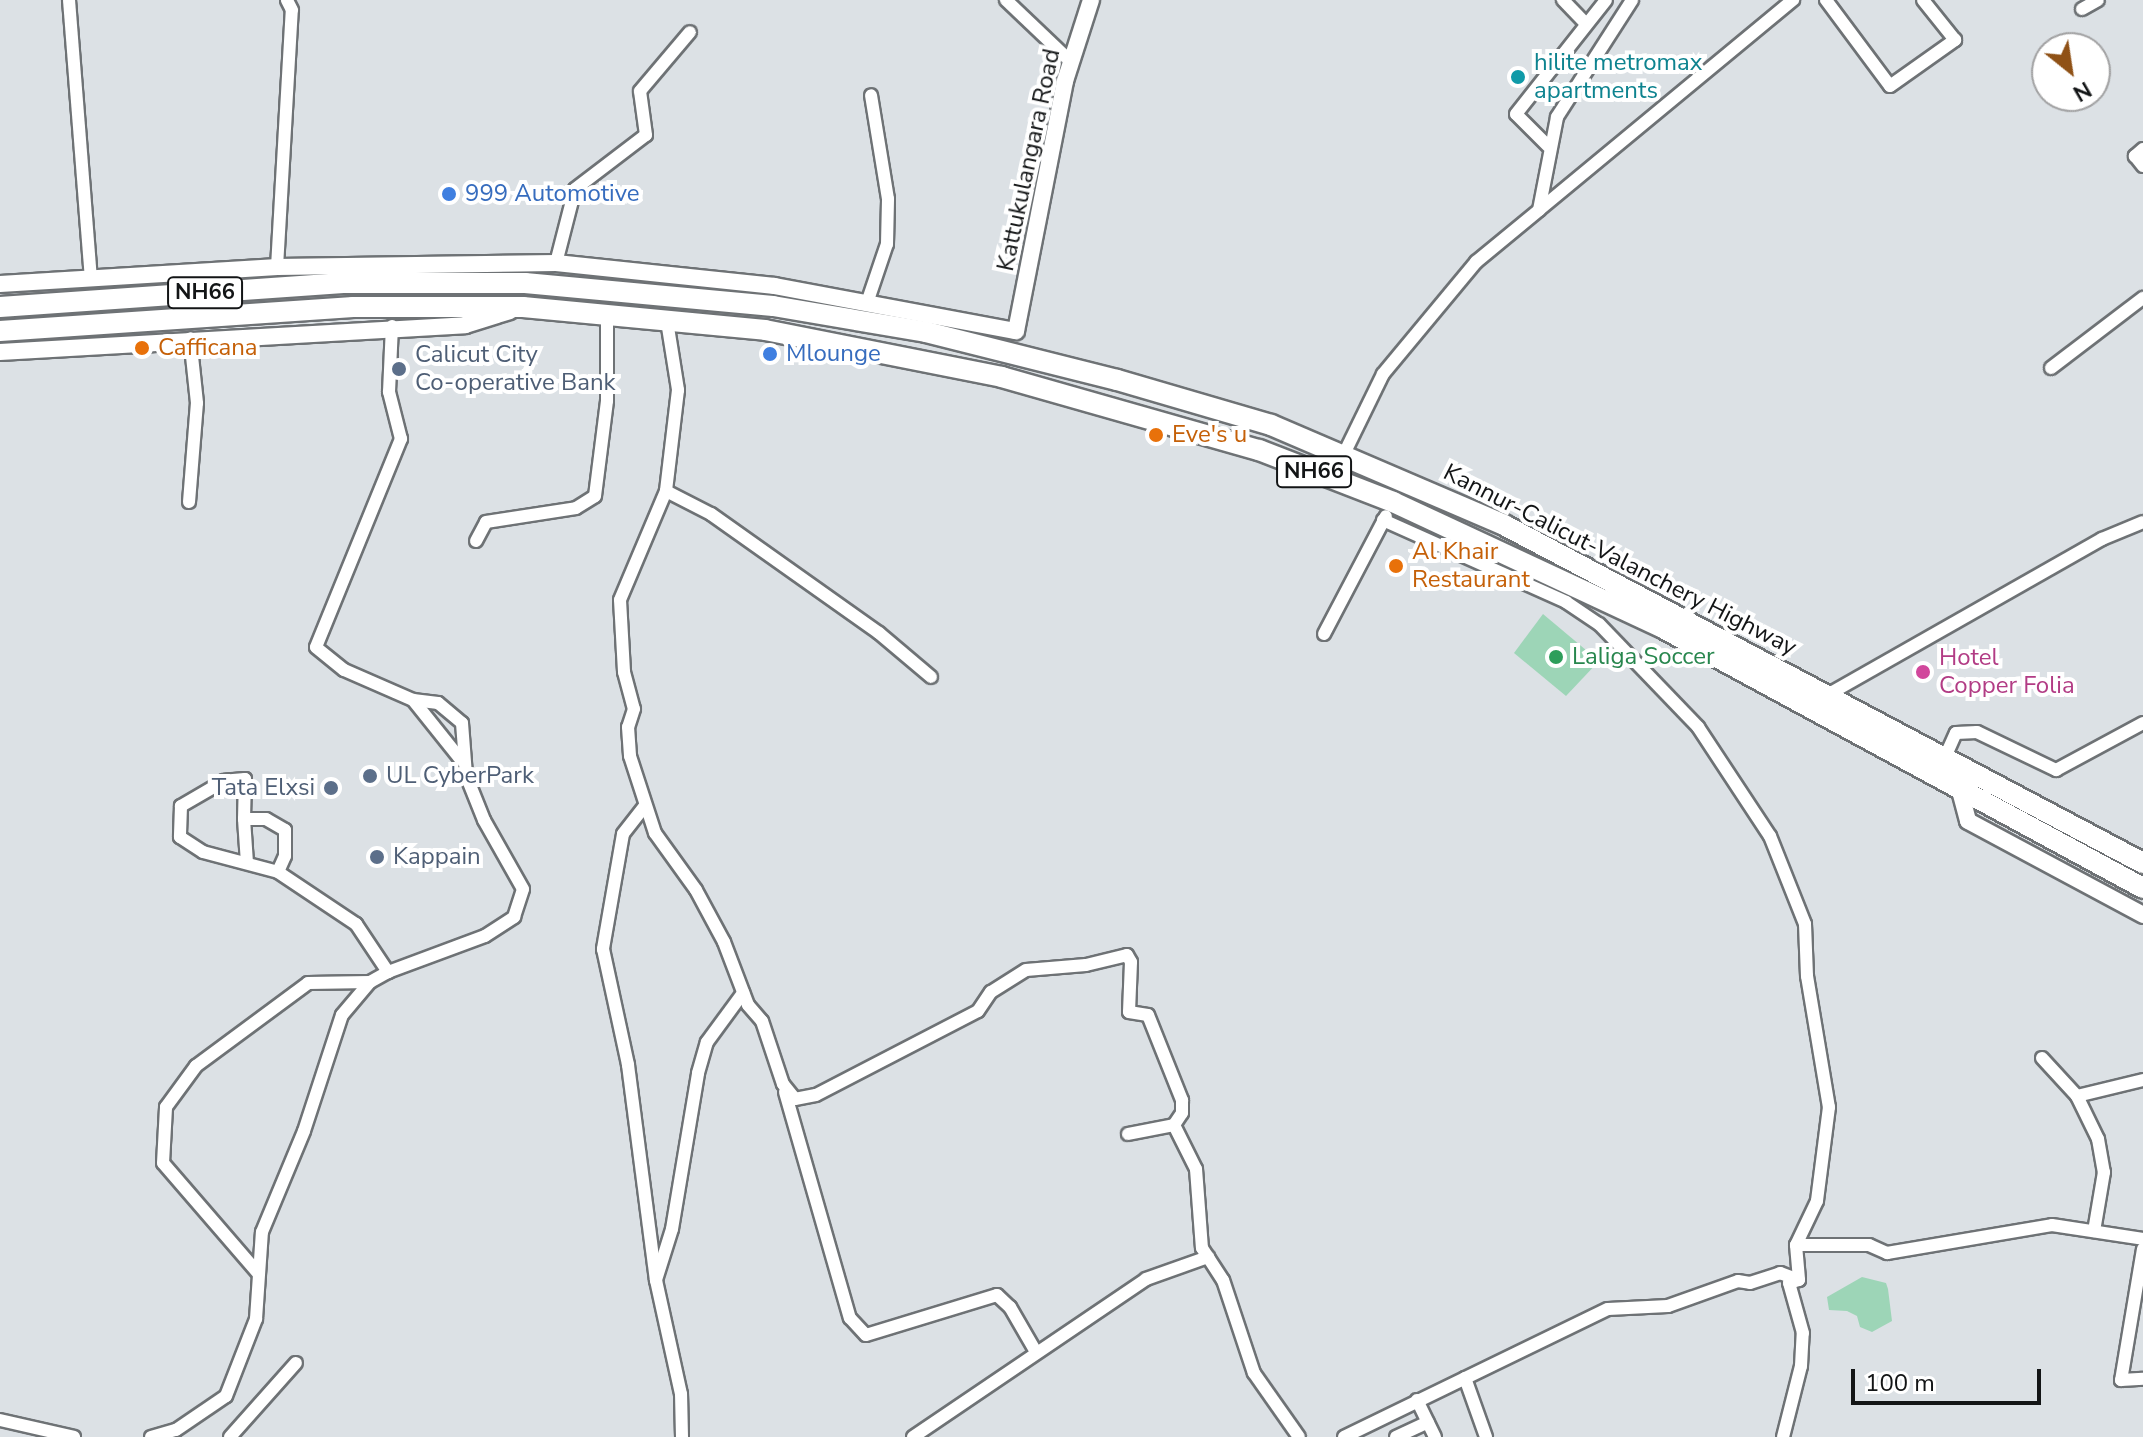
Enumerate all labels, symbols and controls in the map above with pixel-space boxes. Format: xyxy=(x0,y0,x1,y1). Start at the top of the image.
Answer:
north arrow xyxy=(2031,32,2111,112)
street label: Kattukulangara Road xyxy=(991,46,1067,274)
place label: hilite metromax apartments xyxy=(1534,49,1702,105)
marker: hilite metromax apartments xyxy=(1509,68,1527,86)
text: N xyxy=(2067,74,2097,108)
place label: 999 Automotive xyxy=(465,180,640,208)
marker: 999 Automotive xyxy=(440,185,458,203)
road number: NH66 xyxy=(167,275,243,311)
place label: Cafficana xyxy=(158,334,258,362)
marker: Cafficana xyxy=(133,339,151,357)
place label: Mlounge xyxy=(786,340,881,368)
place label: Calicut City Co-operative Bank xyxy=(415,341,616,397)
marker: Mlounge xyxy=(761,345,779,363)
marker: Calicut City Co-operative Bank xyxy=(390,360,408,378)
place label: Eve's u xyxy=(1172,421,1247,449)
marker: Eve's u xyxy=(1147,426,1165,444)
road number: NH66 xyxy=(1276,454,1352,490)
street label: Kannur-Calicut-Valanchery Highway xyxy=(1439,458,1801,662)
place label: Al Khair Restaurant xyxy=(1412,538,1530,594)
marker: Al Khair Restaurant xyxy=(1387,557,1405,575)
place label: Laliga Soccer xyxy=(1572,643,1715,671)
place label: Hotel Copper Folia xyxy=(1939,644,2075,700)
marker: Laliga Soccer xyxy=(1547,648,1565,666)
marker: Hotel Copper Folia xyxy=(1914,663,1932,681)
place label: UL CyberPark xyxy=(386,762,534,790)
marker: UL CyberPark xyxy=(361,767,379,785)
place label: Tata Elxsi xyxy=(212,774,315,802)
marker: Tata Elxsi xyxy=(322,779,340,797)
place label: Kappain xyxy=(393,843,481,871)
marker: Kappain xyxy=(368,848,386,866)
scale bar xyxy=(1855,1353,2045,1403)
text: 100 m xyxy=(1865,1367,1935,1399)

